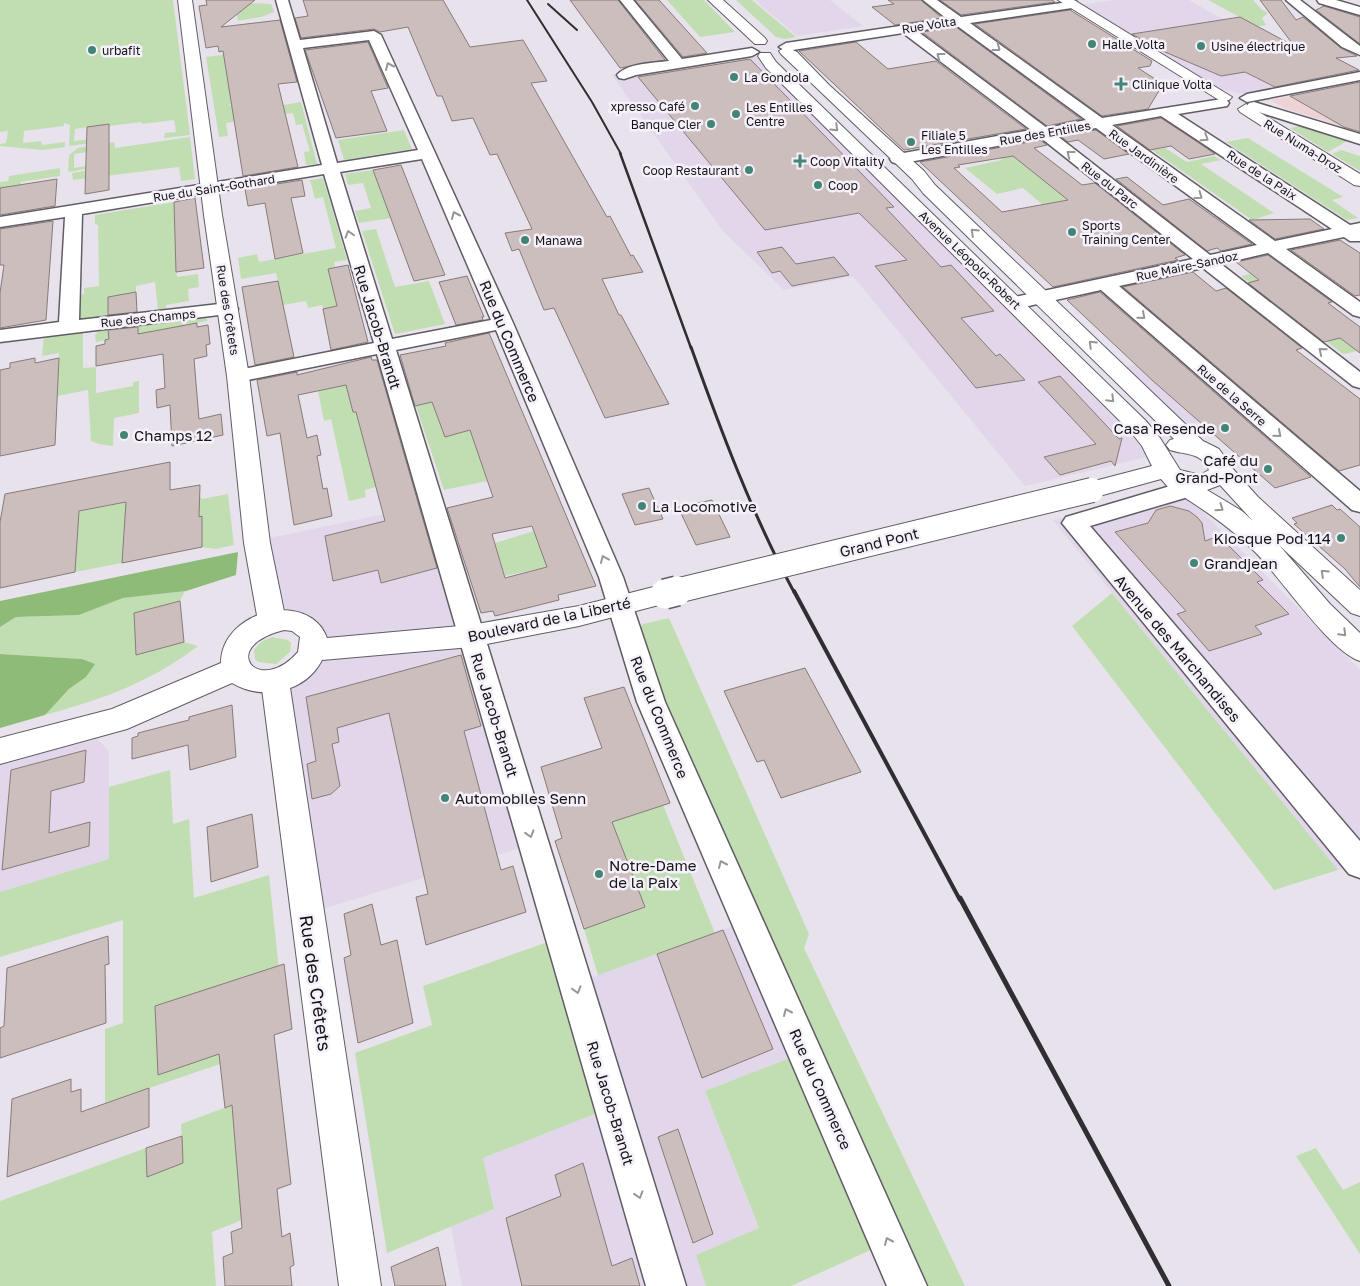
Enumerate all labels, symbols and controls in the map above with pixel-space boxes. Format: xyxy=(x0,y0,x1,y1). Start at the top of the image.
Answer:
street label: Rue Volta xyxy=(901,13,957,37)
place label: Halle Volta xyxy=(1102,37,1165,52)
marker: Halle Volta xyxy=(1086,38,1098,50)
place label: Usine électrique xyxy=(1211,39,1305,54)
marker: Usine électrique xyxy=(1195,40,1207,52)
place label: urbafit xyxy=(102,43,141,58)
one-way arrow xyxy=(991,43,1000,51)
marker: urbafit xyxy=(86,44,98,56)
one-way arrow xyxy=(936,53,946,62)
one-way arrow xyxy=(384,62,395,71)
place label: La Gondola xyxy=(744,70,809,85)
marker: La Gondola xyxy=(728,71,740,83)
marker: Clinique Volta xyxy=(1114,77,1128,91)
place label: Clinique Volta xyxy=(1132,77,1212,92)
place label: xpresso Café xyxy=(610,99,685,114)
marker: xpresso Café xyxy=(689,100,701,112)
place label: Les Entilles Centre xyxy=(746,100,813,129)
marker: Les Entilles Centre xyxy=(730,108,742,120)
street label: Rue Numa-Droz xyxy=(1261,116,1345,176)
place label: Banque Cler xyxy=(631,117,701,132)
marker: Banque Cler xyxy=(705,118,717,130)
street label: Rue des Entilles xyxy=(998,118,1092,148)
one-way arrow xyxy=(829,122,838,131)
street label: Rue Jardinière xyxy=(1106,126,1182,186)
place label: Filiale 5 Les Entilles xyxy=(921,128,988,157)
one-way arrow xyxy=(1199,131,1208,141)
marker: Filiale 5 Les Entilles xyxy=(905,136,917,148)
street label: Rue de la Paix xyxy=(1224,147,1300,203)
one-way arrow xyxy=(1067,151,1076,159)
place label: Coop Vitality xyxy=(810,154,885,169)
marker: Coop Vitality xyxy=(794,155,806,167)
street label: Rue du Parc xyxy=(1078,158,1142,212)
place label: Coop Restaurant xyxy=(642,163,739,178)
marker: Coop Restaurant xyxy=(743,164,755,176)
street label: Rue du Saint-Gothard xyxy=(152,171,276,205)
place label: Coop xyxy=(828,178,858,193)
marker: Coop xyxy=(812,179,824,191)
one-way arrow xyxy=(1193,190,1203,199)
street label: Avenue Léopold-Robert xyxy=(916,207,1024,313)
one-way arrow xyxy=(450,211,461,220)
place label: Sports Training Center xyxy=(1082,218,1170,247)
marker: Sports Training Center xyxy=(1066,226,1078,238)
one-way arrow xyxy=(971,229,980,238)
one-way arrow xyxy=(345,230,355,238)
place label: Manawa xyxy=(535,233,582,248)
marker: Manawa xyxy=(519,234,531,246)
street label: Rue Maire-Sandoz xyxy=(1135,248,1239,284)
street label: Rue Jacob-Brandt xyxy=(351,263,405,391)
street label: Rue des Crêtets xyxy=(213,264,243,356)
street label: Rue du Commerce xyxy=(476,277,544,405)
street label: Rue des Champs xyxy=(100,306,196,330)
one-way arrow xyxy=(1136,310,1145,319)
one-way arrow xyxy=(1089,341,1098,350)
one-way arrow xyxy=(1319,349,1328,357)
street label: Rue de la Serre xyxy=(1194,361,1270,429)
one-way arrow xyxy=(1106,393,1115,402)
place label: Casa Resende xyxy=(1114,419,1215,437)
marker: Casa Resende xyxy=(1219,422,1231,434)
place label: Champs 12 xyxy=(134,426,212,444)
one-way arrow xyxy=(1272,428,1281,437)
marker: Champs 12 xyxy=(118,429,130,441)
place label: Café du Grand-Pont xyxy=(1175,451,1258,486)
marker: Café du Grand-Pont xyxy=(1262,463,1274,475)
place label: La Locomotive xyxy=(652,497,757,515)
marker: La Locomotive xyxy=(636,500,648,512)
one-way arrow xyxy=(1214,502,1224,511)
street label: Grand Pont xyxy=(838,524,920,560)
place label: Kiosque Pod 114 xyxy=(1214,529,1331,547)
marker: Kiosque Pod 114 xyxy=(1335,532,1347,544)
place label: Grandjean xyxy=(1204,554,1278,572)
one-way arrow xyxy=(599,555,610,564)
marker: Grandjean xyxy=(1188,557,1200,569)
one-way arrow xyxy=(1321,570,1330,579)
street label: Avenue des Marchandises xyxy=(1111,571,1245,725)
street label: Boulevard de la Liberté xyxy=(466,593,633,645)
one-way arrow xyxy=(1337,627,1346,636)
street label: Rue Jacob-Brandt xyxy=(468,651,522,779)
street label: Rue du Commerce xyxy=(627,653,693,781)
place label: Automobiles Senn xyxy=(455,789,586,807)
marker: Automobiles Senn xyxy=(439,792,451,804)
one-way arrow xyxy=(525,829,535,837)
place label: Notre-Dame de la Paix xyxy=(609,856,697,891)
one-way arrow xyxy=(718,860,729,869)
marker: Notre-Dame de la Paix xyxy=(593,868,605,880)
street label: Rue des Crêtets xyxy=(296,914,336,1052)
one-way arrow xyxy=(571,985,581,993)
one-way arrow xyxy=(783,1008,794,1017)
street label: Rue du Commerce xyxy=(786,1026,856,1153)
street label: Rue Jacob-Brandt xyxy=(584,1039,638,1167)
one-way arrow xyxy=(633,1191,643,1199)
one-way arrow xyxy=(883,1237,894,1246)

